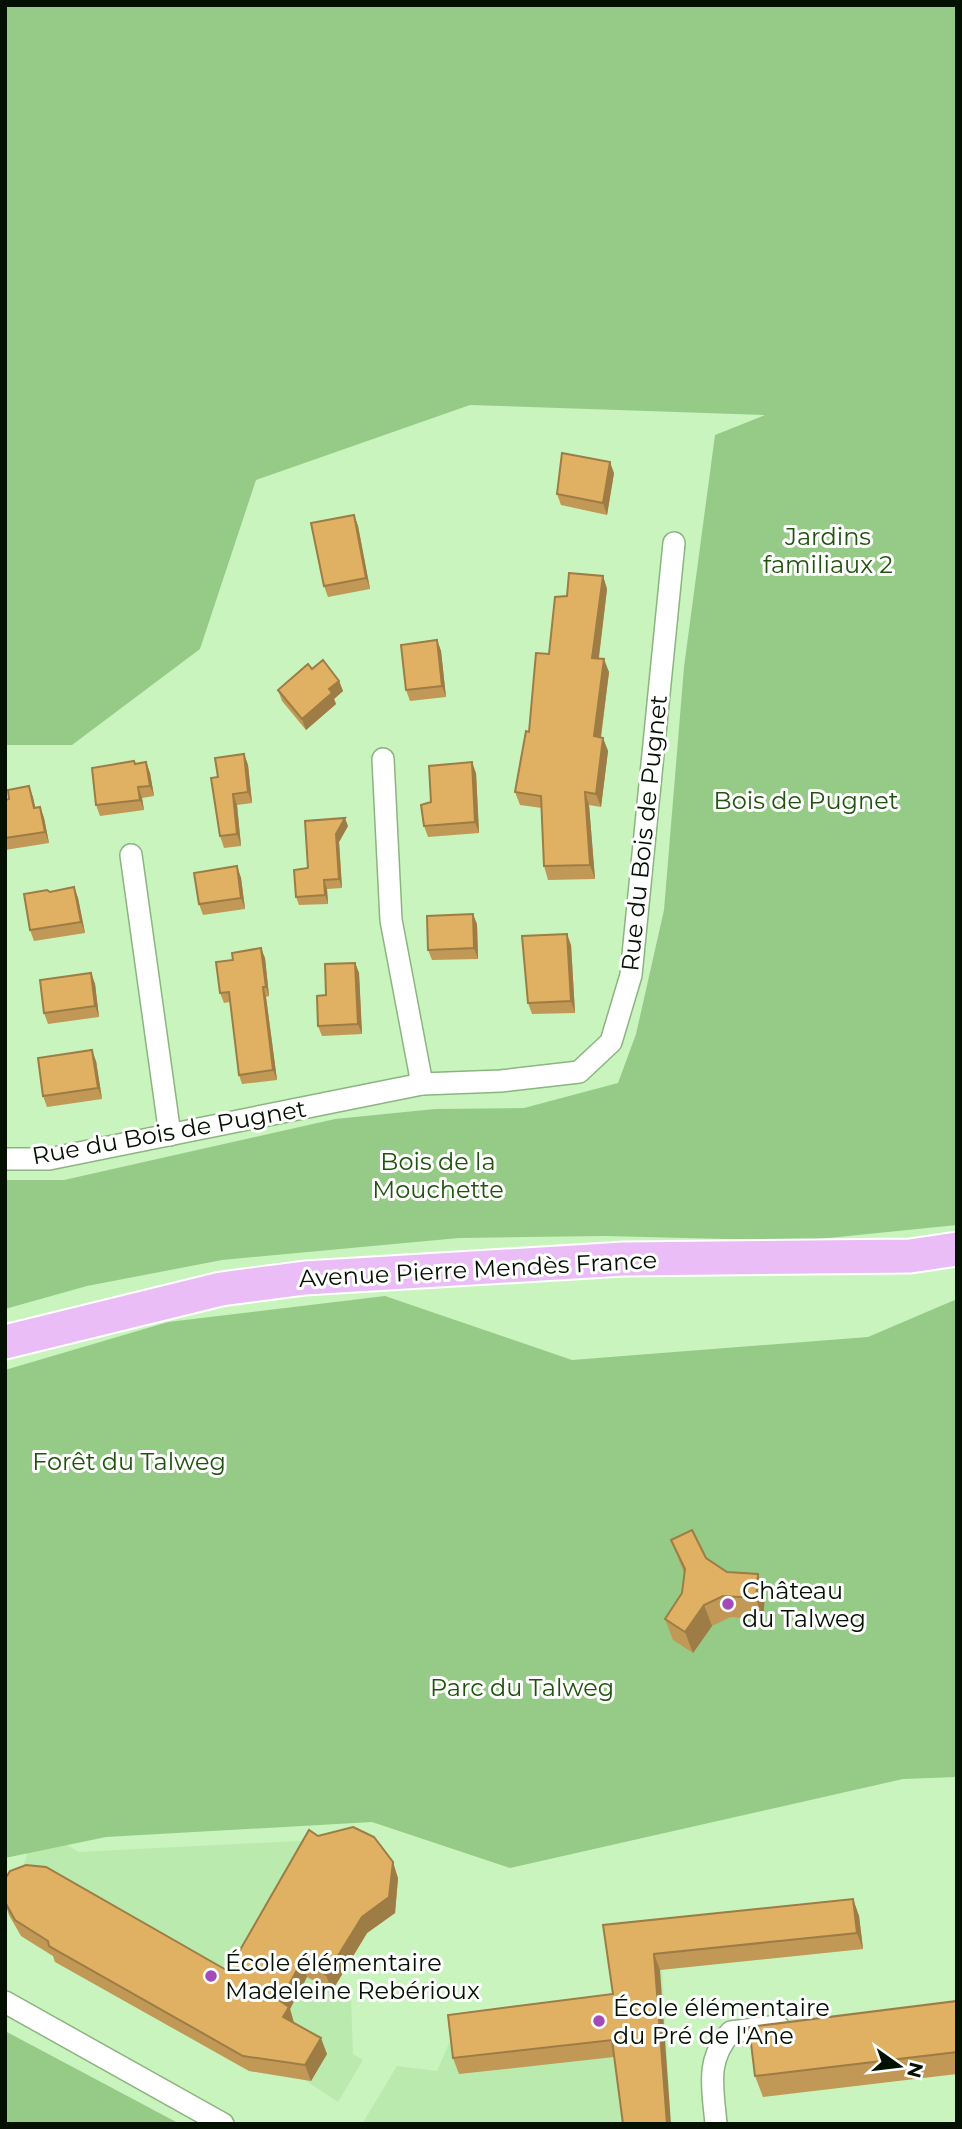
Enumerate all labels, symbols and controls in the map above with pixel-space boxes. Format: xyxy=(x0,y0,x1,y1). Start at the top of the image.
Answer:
park label: Jardins familiaux 2 xyxy=(763,522,893,579)
street label: Rue du Bois de Pugnet xyxy=(615,693,673,973)
park label: Bois de Pugnet xyxy=(714,786,899,815)
street label: Rue du Bois de Pugnet xyxy=(30,1094,309,1170)
park label: Bois de la Mouchette xyxy=(372,1147,504,1204)
street label: Avenue Pierre Mendès France xyxy=(298,1245,658,1293)
park label: Forêt du Talweg xyxy=(32,1447,226,1476)
place label: Château du Talweg xyxy=(742,1576,866,1633)
marker: Château du Talweg xyxy=(720,1596,736,1612)
park label: Parc du Talweg xyxy=(430,1673,614,1702)
place label: École élémentaire Madeleine Rebérioux xyxy=(225,1948,480,2005)
marker: École élémentaire Madeleine Rebérioux xyxy=(203,1968,219,1984)
place label: École élémentaire du Pré de l'Ane xyxy=(613,1993,830,2050)
marker: École élémentaire du Pré de l'Ane xyxy=(591,2013,607,2029)
north arrow xyxy=(864,2031,934,2101)
text: N xyxy=(902,2060,928,2080)

